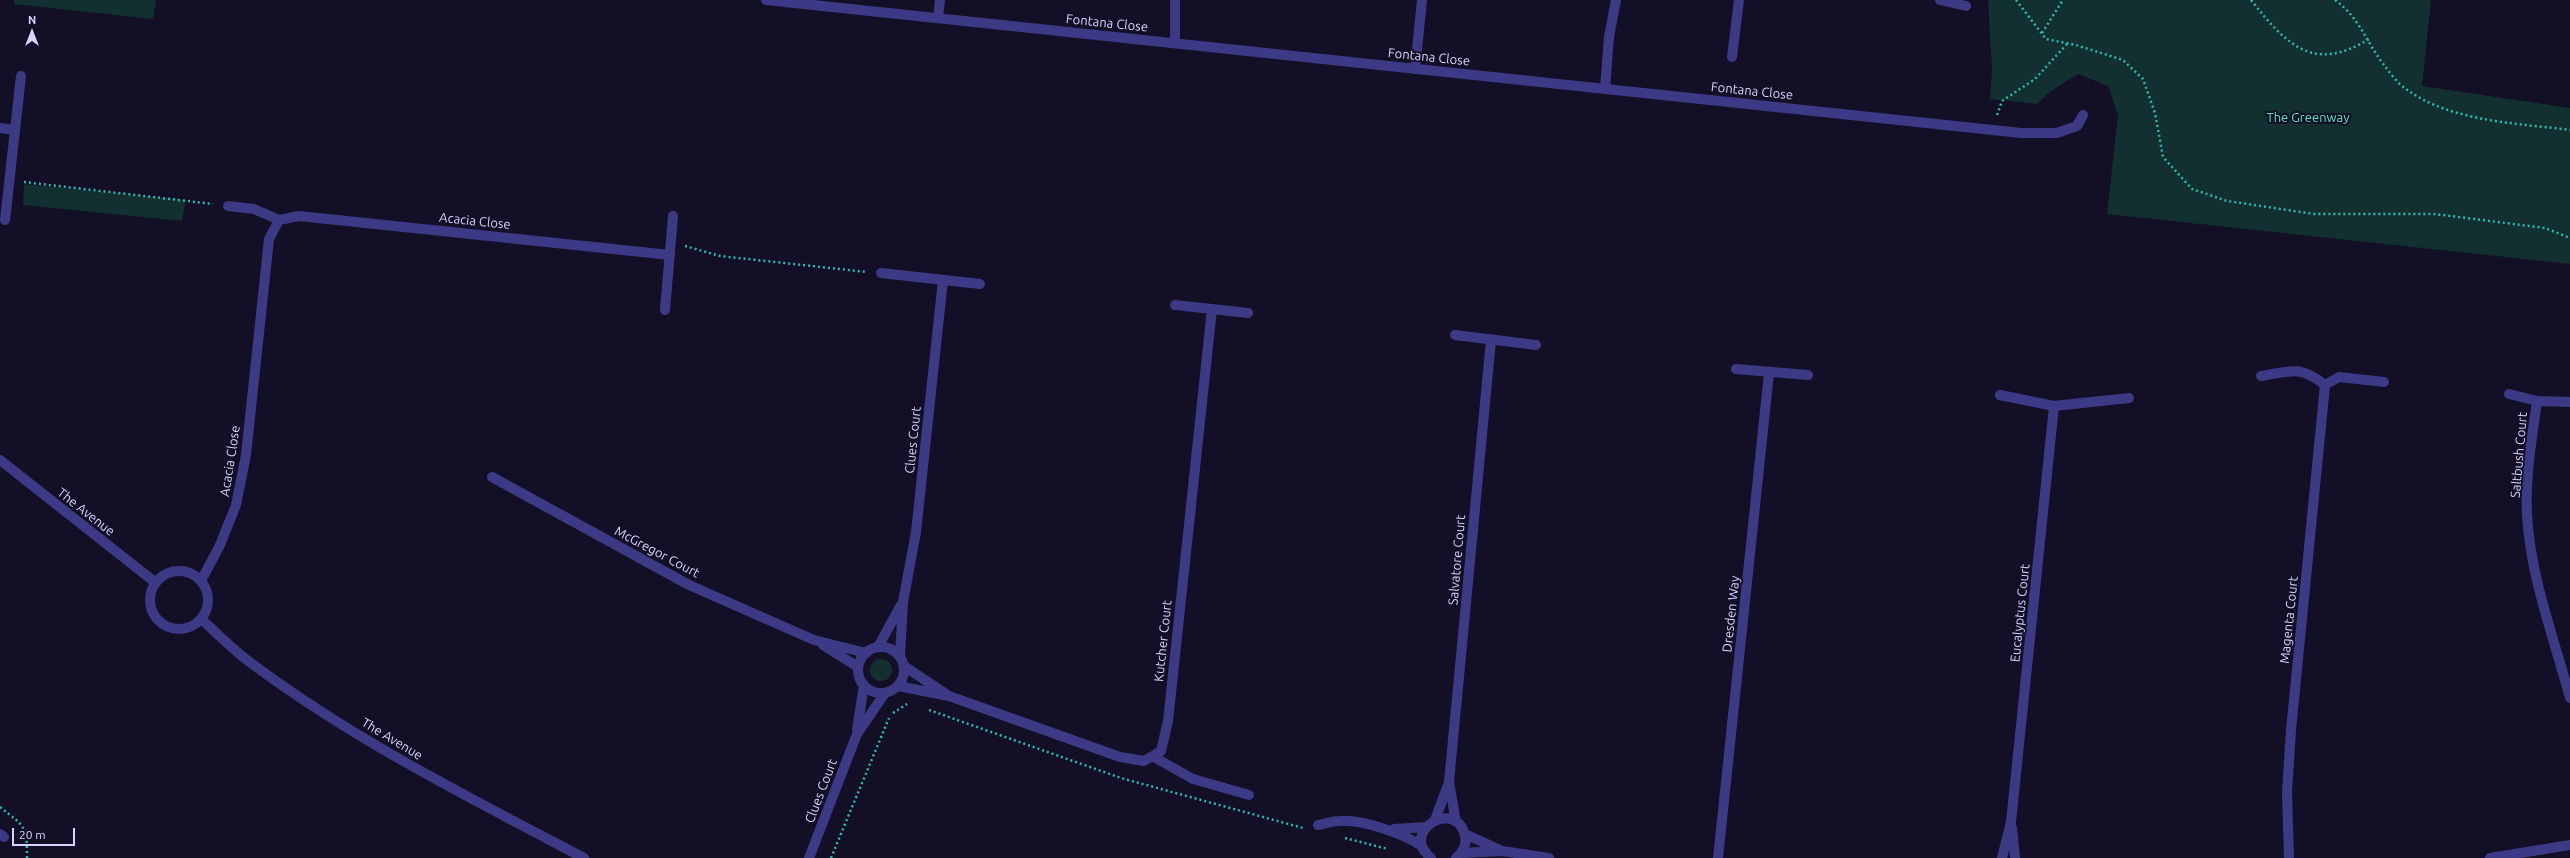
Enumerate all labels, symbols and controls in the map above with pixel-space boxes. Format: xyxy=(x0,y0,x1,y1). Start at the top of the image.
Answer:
street label: Fontana Close xyxy=(1065,11,1149,35)
north arrow xyxy=(12,12,52,52)
text: N xyxy=(28,14,36,26)
street label: Fontana Close xyxy=(1387,45,1471,69)
street label: Fontana Close xyxy=(1710,79,1794,103)
park label: The Greenway xyxy=(2266,110,2350,126)
street label: Acacia Close xyxy=(438,209,512,233)
street label: Clues Court xyxy=(902,406,924,474)
street label: Saltbush Court xyxy=(2507,411,2531,499)
street label: Acacia Close xyxy=(217,424,243,498)
street label: The Avenue xyxy=(54,485,118,539)
street label: Salvatore Court xyxy=(1445,514,1469,606)
street label: McGregor Court xyxy=(612,523,702,581)
street label: Eucalyptus Court xyxy=(2007,563,2033,663)
street label: Dresden Way xyxy=(1719,575,1743,653)
street label: Magenta Court xyxy=(2277,576,2301,664)
street label: Kutcher Court xyxy=(1151,599,1175,683)
street label: The Avenue xyxy=(359,715,425,763)
street label: Clues Court xyxy=(802,757,840,825)
scale bar xyxy=(14,820,77,846)
text: 20 m xyxy=(19,828,46,841)

